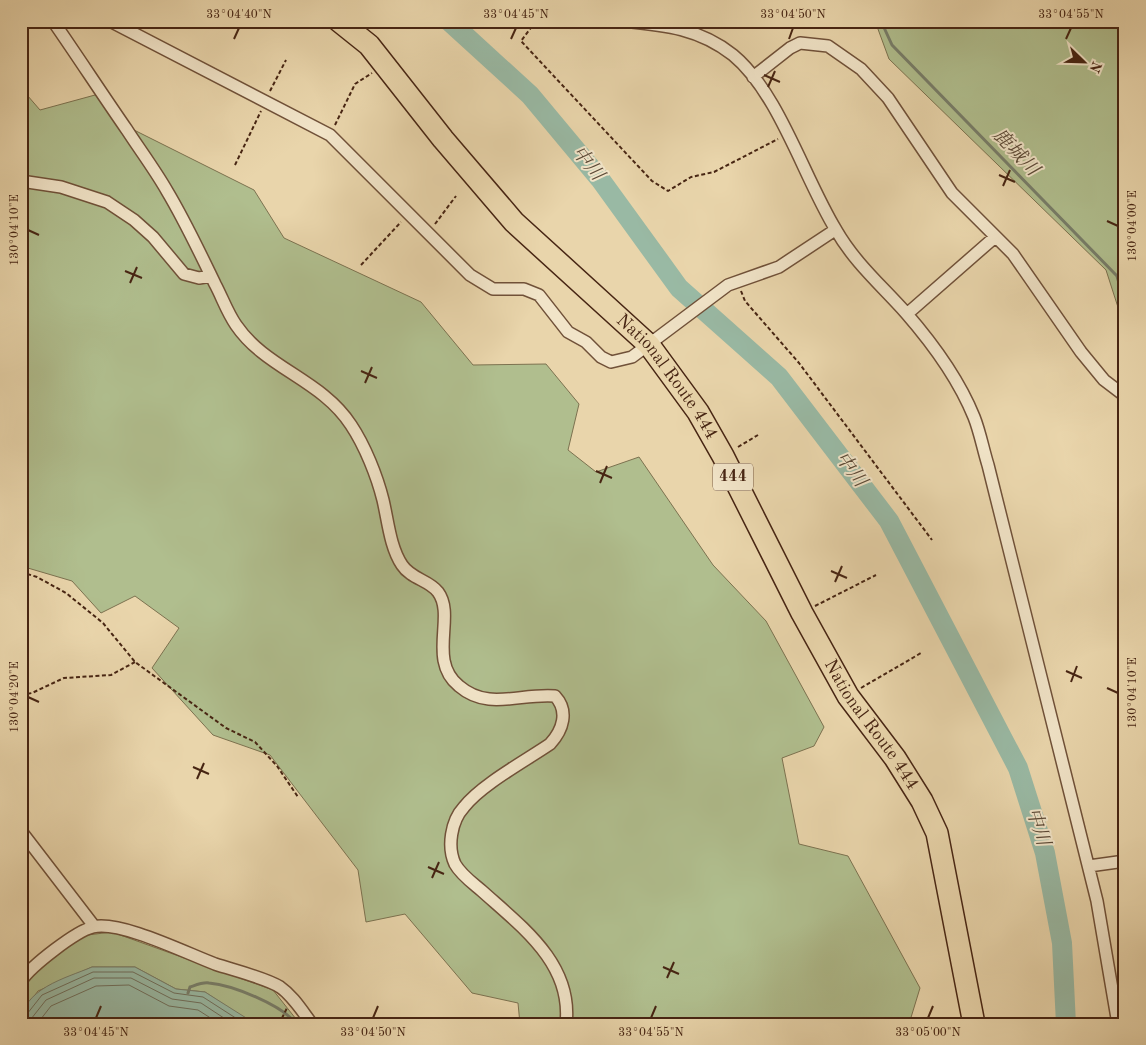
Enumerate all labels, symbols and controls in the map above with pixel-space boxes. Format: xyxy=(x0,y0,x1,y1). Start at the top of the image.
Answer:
text: 33°04'45"N xyxy=(483,8,549,21)
text: 33°04'50"N xyxy=(760,8,826,21)
text: 33°04'55"N xyxy=(1038,8,1104,21)
text: 33°04'40"N xyxy=(206,9,272,21)
north arrow xyxy=(1058,38,1108,88)
text: N xyxy=(1086,59,1104,75)
water label: 鹿城川 xyxy=(988,125,1044,182)
water label: 中川 xyxy=(568,142,609,186)
text: 130°04'00"E xyxy=(1127,190,1139,262)
text: 130°04'10"E xyxy=(9,194,21,266)
street label: National Route 444 xyxy=(613,311,721,443)
water label: 中川 xyxy=(831,448,872,492)
road number: 444 xyxy=(713,464,753,491)
street label: National Route 444 xyxy=(821,657,922,793)
text: 130°04'10"E xyxy=(1127,657,1139,729)
text: 130°04'20"E xyxy=(9,661,21,733)
water label: 中川 xyxy=(1022,805,1054,850)
text: 33°04'45"N xyxy=(63,1026,129,1039)
text: 33°04'50"N xyxy=(340,1026,406,1039)
text: 33°04'55"N xyxy=(618,1026,684,1039)
text: 33°05'00"N xyxy=(895,1026,961,1039)

